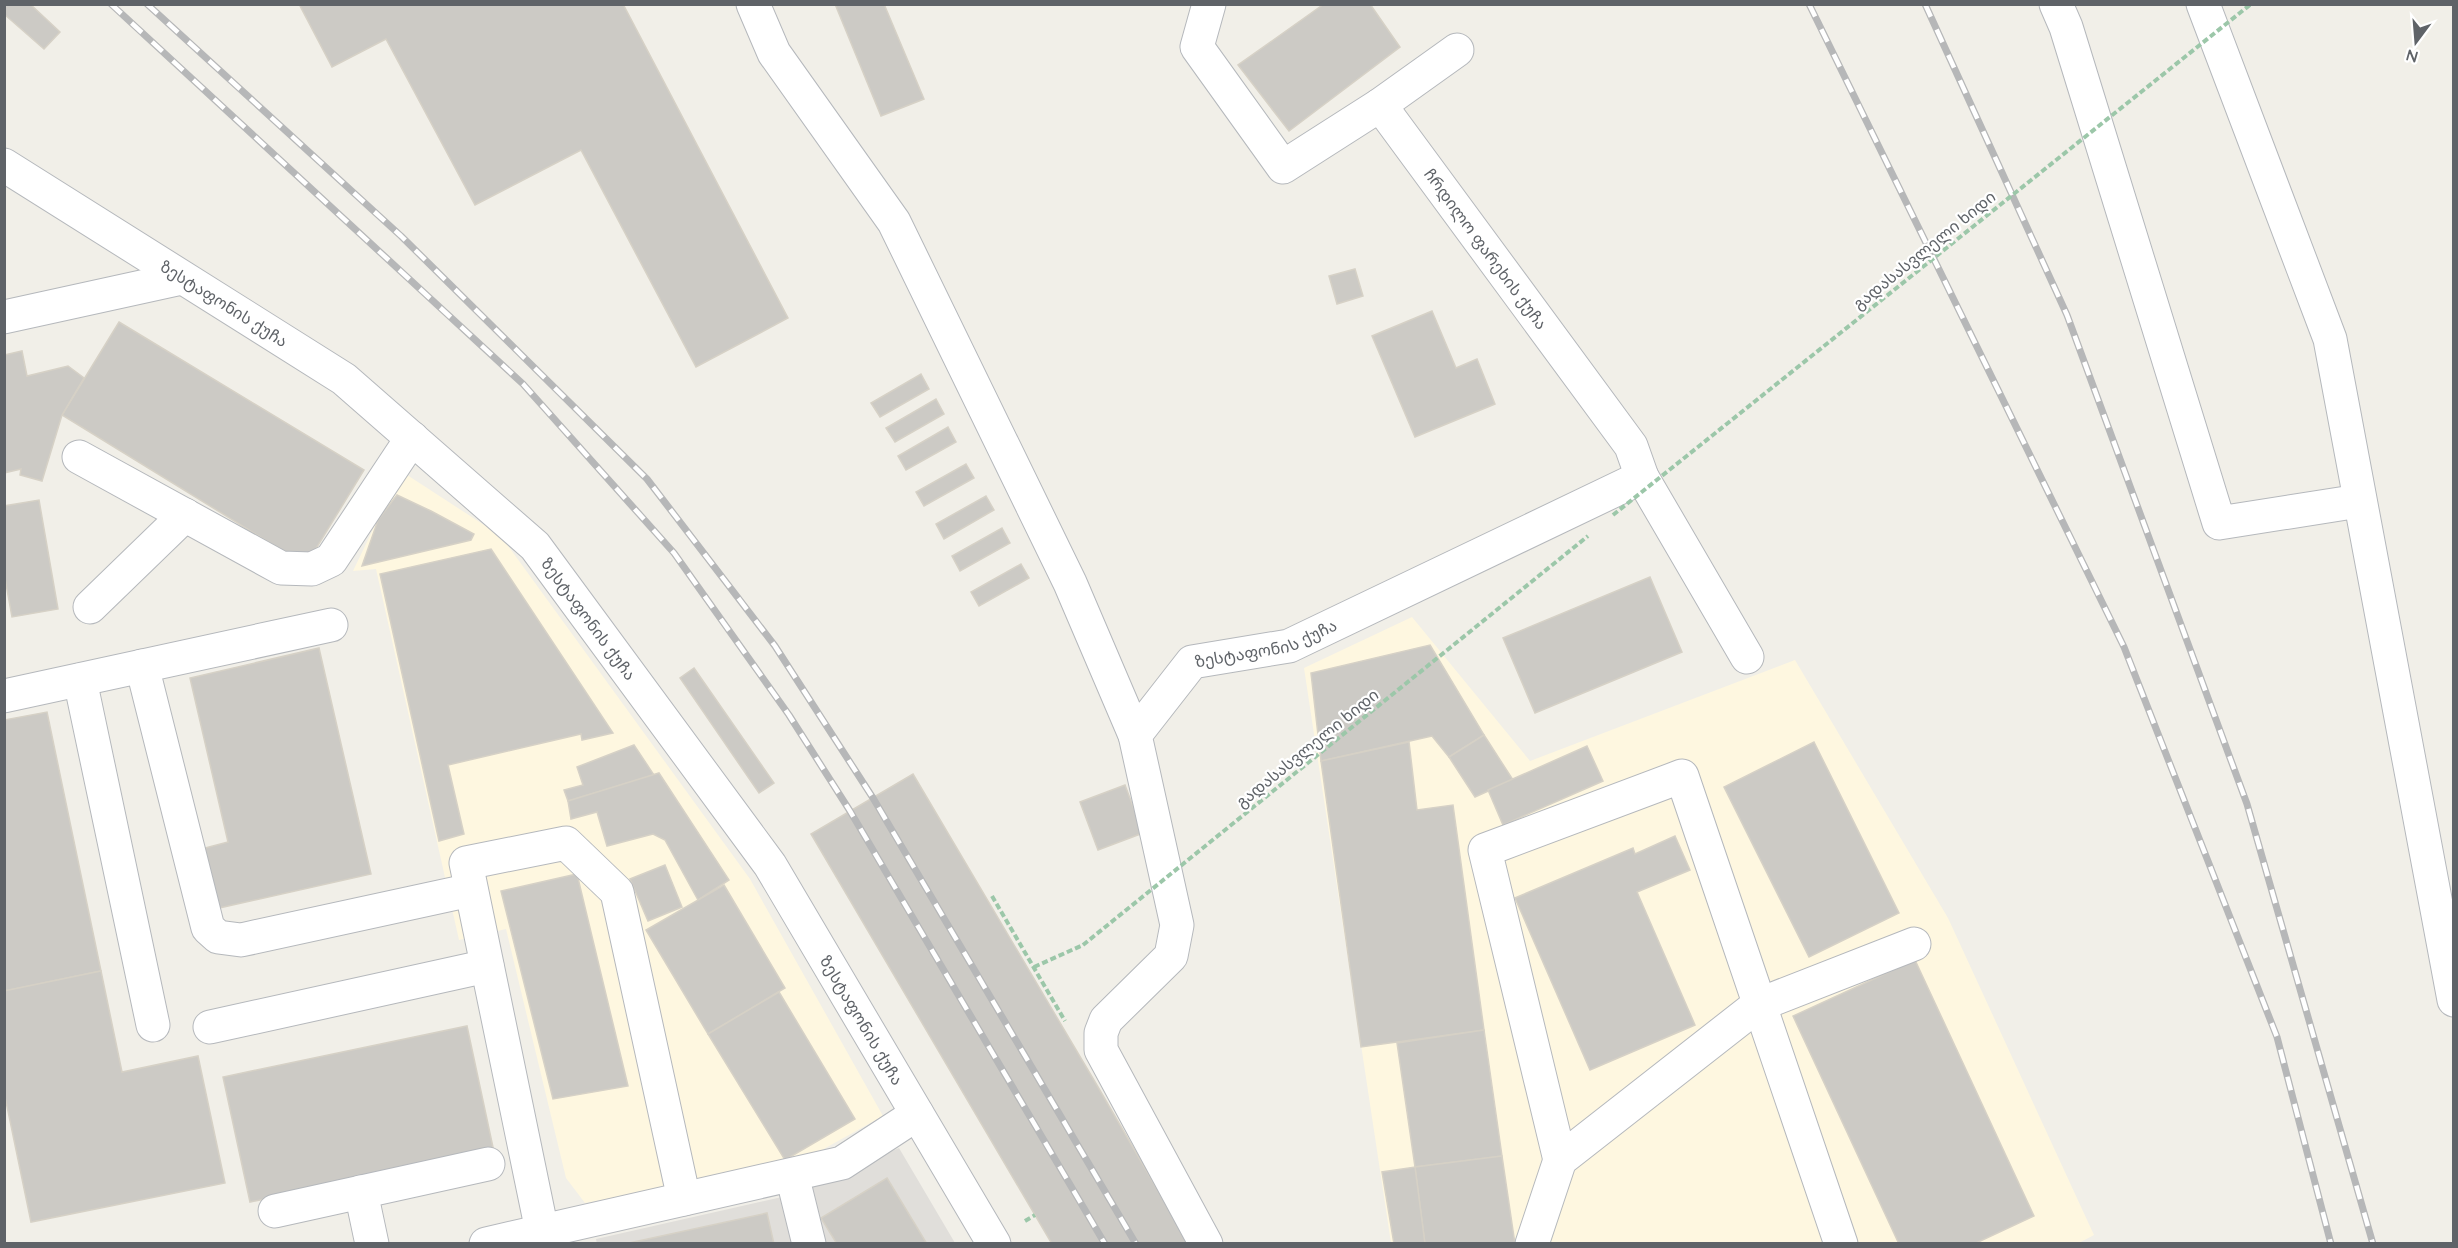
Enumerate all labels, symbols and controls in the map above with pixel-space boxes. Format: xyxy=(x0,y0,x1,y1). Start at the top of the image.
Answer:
north arrow xyxy=(2386,12,2446,72)
text: N xyxy=(2403,45,2420,68)
street label: ჩრდილო ფარეხის ქუჩა xyxy=(1420,164,1552,333)
street label: გადასასვლელი ხიდი xyxy=(1849,186,2000,314)
street label: ზესტაფონის ქუჩა xyxy=(157,256,291,351)
street label: ზესტაფონის ქუჩა xyxy=(537,554,640,684)
street label: ზესტაფონის ქუჩა xyxy=(1193,615,1340,671)
street label: გადასასვლელი ხიდი xyxy=(1232,684,1383,812)
street label: ზესტაფონის ქუჩა xyxy=(816,952,908,1089)

